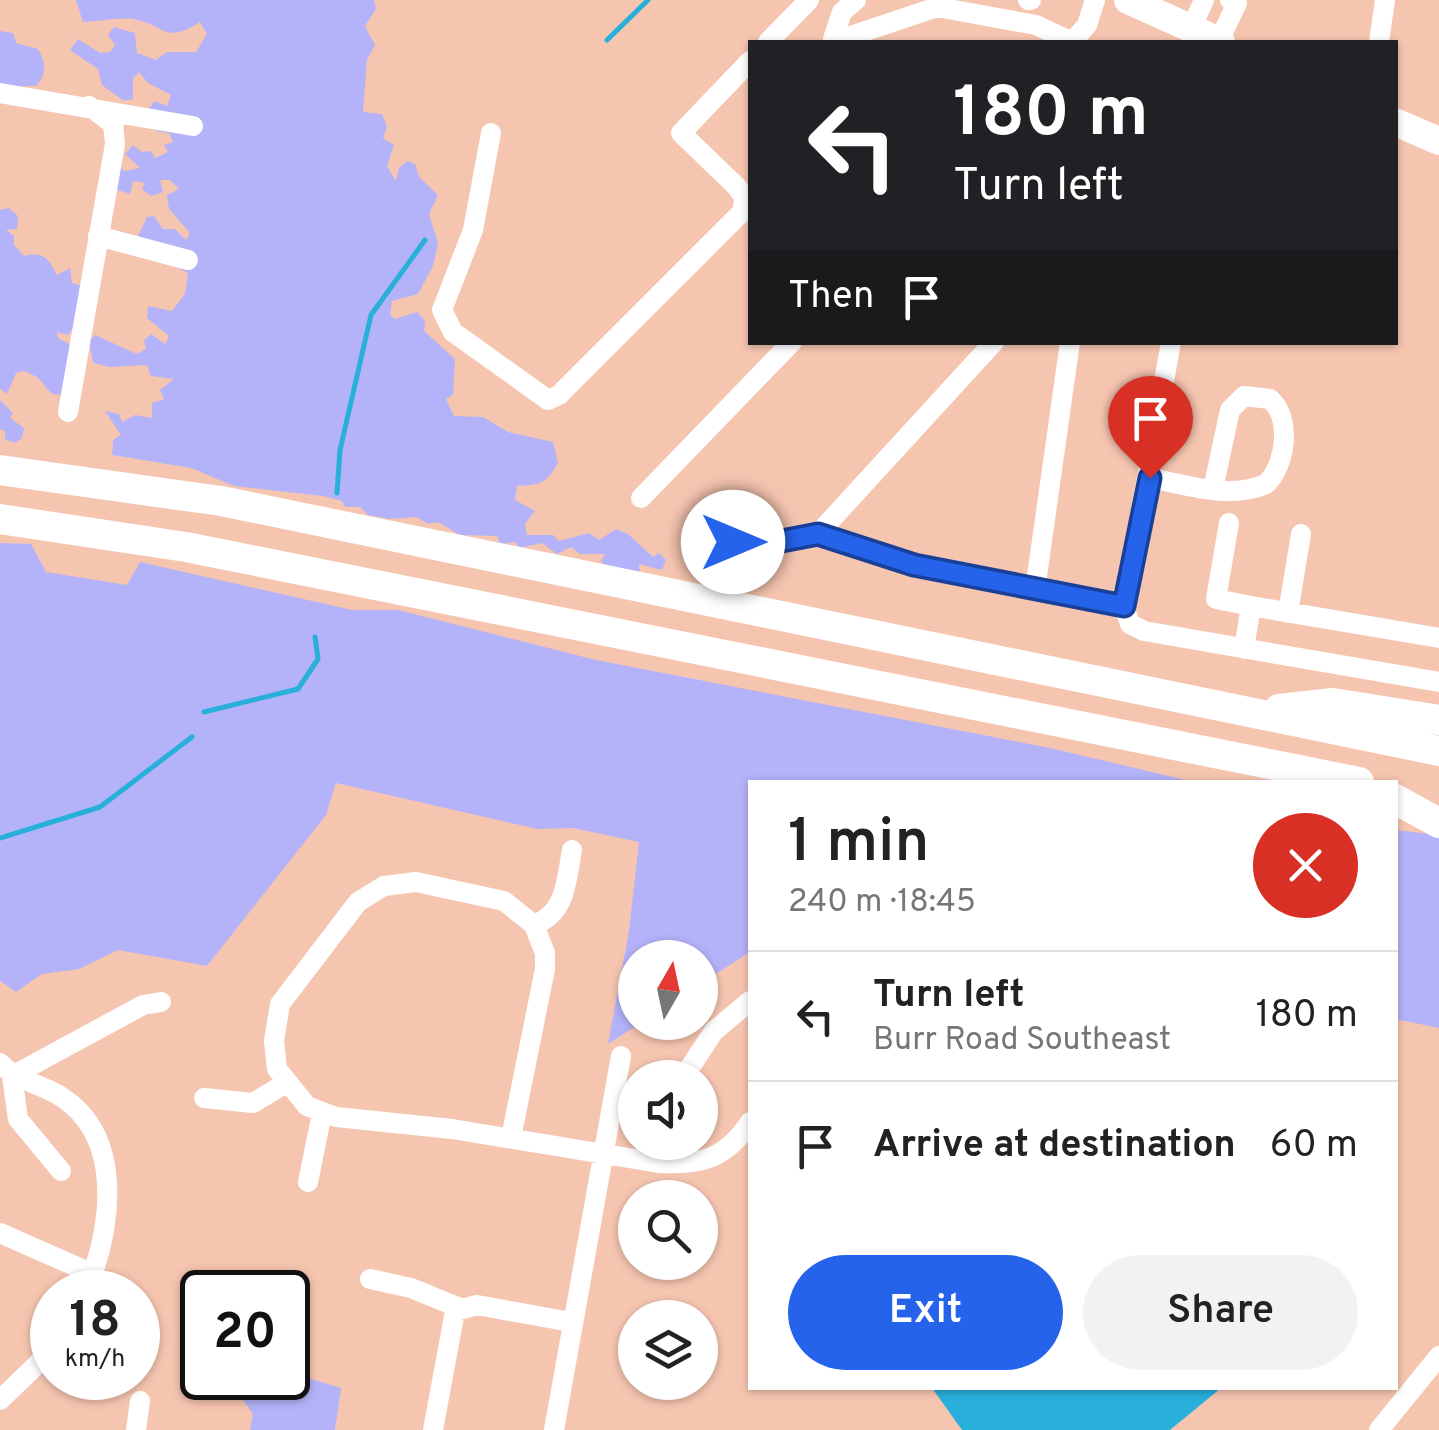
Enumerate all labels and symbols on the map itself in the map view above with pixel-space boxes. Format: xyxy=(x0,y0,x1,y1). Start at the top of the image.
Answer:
pin xyxy=(1108,376,1193,479)
position arrow xyxy=(681,490,785,594)
north arrow xyxy=(618,940,718,1040)
speed limit sign: 20 xyxy=(180,1270,310,1400)

